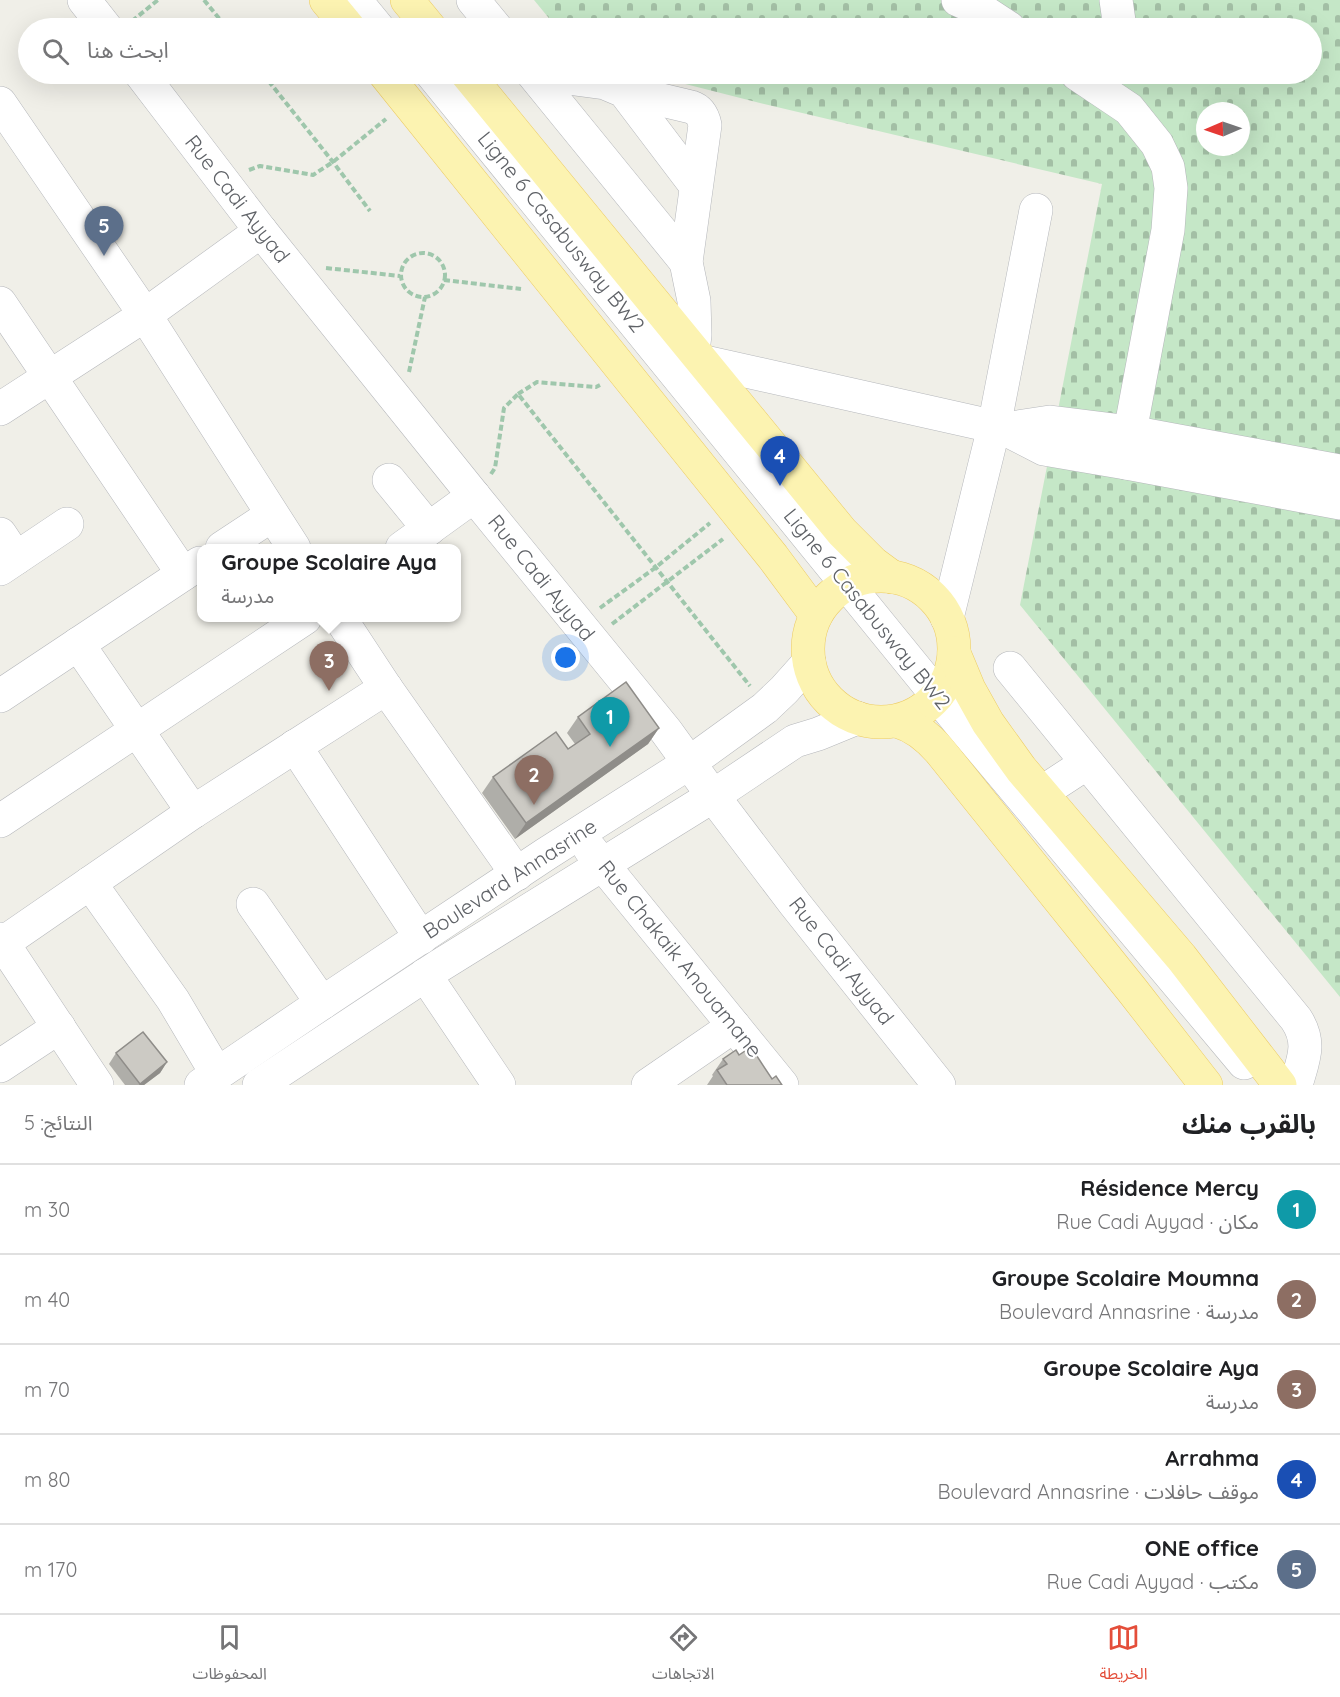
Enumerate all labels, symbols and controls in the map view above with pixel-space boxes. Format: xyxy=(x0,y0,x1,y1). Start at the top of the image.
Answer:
search box xyxy=(18,18,1322,84)
icon: search xyxy=(39,35,72,68)
text: ابحث هنا xyxy=(87,36,169,64)
north arrow xyxy=(1196,102,1250,156)
street label: Ligne 6 Casabusway BW2 xyxy=(473,126,651,337)
street label: Rue Cadi Ayyad xyxy=(180,129,296,268)
pin: 5 xyxy=(84,206,124,256)
pin: 4 xyxy=(760,436,800,486)
street label: Ligne 6 Casabusway BW2 xyxy=(779,503,957,714)
street label: Rue Cadi Ayyad xyxy=(483,509,601,646)
popup xyxy=(197,544,461,622)
text: Groupe Scolaire Aya xyxy=(221,548,437,576)
text: مدرسة xyxy=(221,583,274,608)
pin: 3 xyxy=(310,642,348,691)
your location xyxy=(551,643,580,672)
pin: 1 xyxy=(590,698,630,747)
pin: 2 xyxy=(514,756,554,805)
street label: Boulevard Annasrine xyxy=(418,812,601,944)
street label: Rue Chakaik Anouamane xyxy=(593,855,768,1062)
street label: Rue Cadi Ayyad xyxy=(784,891,900,1030)
text: بالقرب منك xyxy=(1182,1107,1316,1140)
text: النتائج: 5 xyxy=(24,1110,93,1135)
text: Résidence Mercy xyxy=(1080,1174,1259,1202)
text: 30 m xyxy=(24,1197,70,1222)
text: 1 xyxy=(1293,1197,1300,1222)
text: مكان · Rue Cadi Ayyad xyxy=(1056,1209,1259,1234)
text: Groupe Scolaire Moumna xyxy=(992,1264,1259,1292)
text: 40 m xyxy=(24,1287,70,1312)
text: 2 xyxy=(1291,1287,1302,1312)
text: مدرسة · Boulevard Annasrine xyxy=(999,1299,1259,1324)
text: Groupe Scolaire Aya xyxy=(1043,1354,1259,1382)
text: 70 m xyxy=(24,1377,70,1402)
text: 3 xyxy=(1291,1377,1302,1402)
text: مدرسة xyxy=(1206,1389,1259,1414)
text: Arrahma xyxy=(1165,1444,1259,1472)
text: 80 m xyxy=(24,1467,70,1492)
text: 4 xyxy=(1291,1467,1302,1492)
text: موقف حافلات · Boulevard Annasrine xyxy=(938,1479,1259,1504)
text: ONE office xyxy=(1145,1534,1259,1562)
text: 170 m xyxy=(24,1557,77,1582)
text: 5 xyxy=(1291,1557,1302,1582)
text: مكتب · Rue Cadi Ayyad xyxy=(1046,1569,1259,1594)
tab: المحفوظات xyxy=(193,1621,267,1691)
tab: الاتجاهات xyxy=(652,1621,714,1691)
tab: الخريطة xyxy=(1100,1621,1147,1691)

